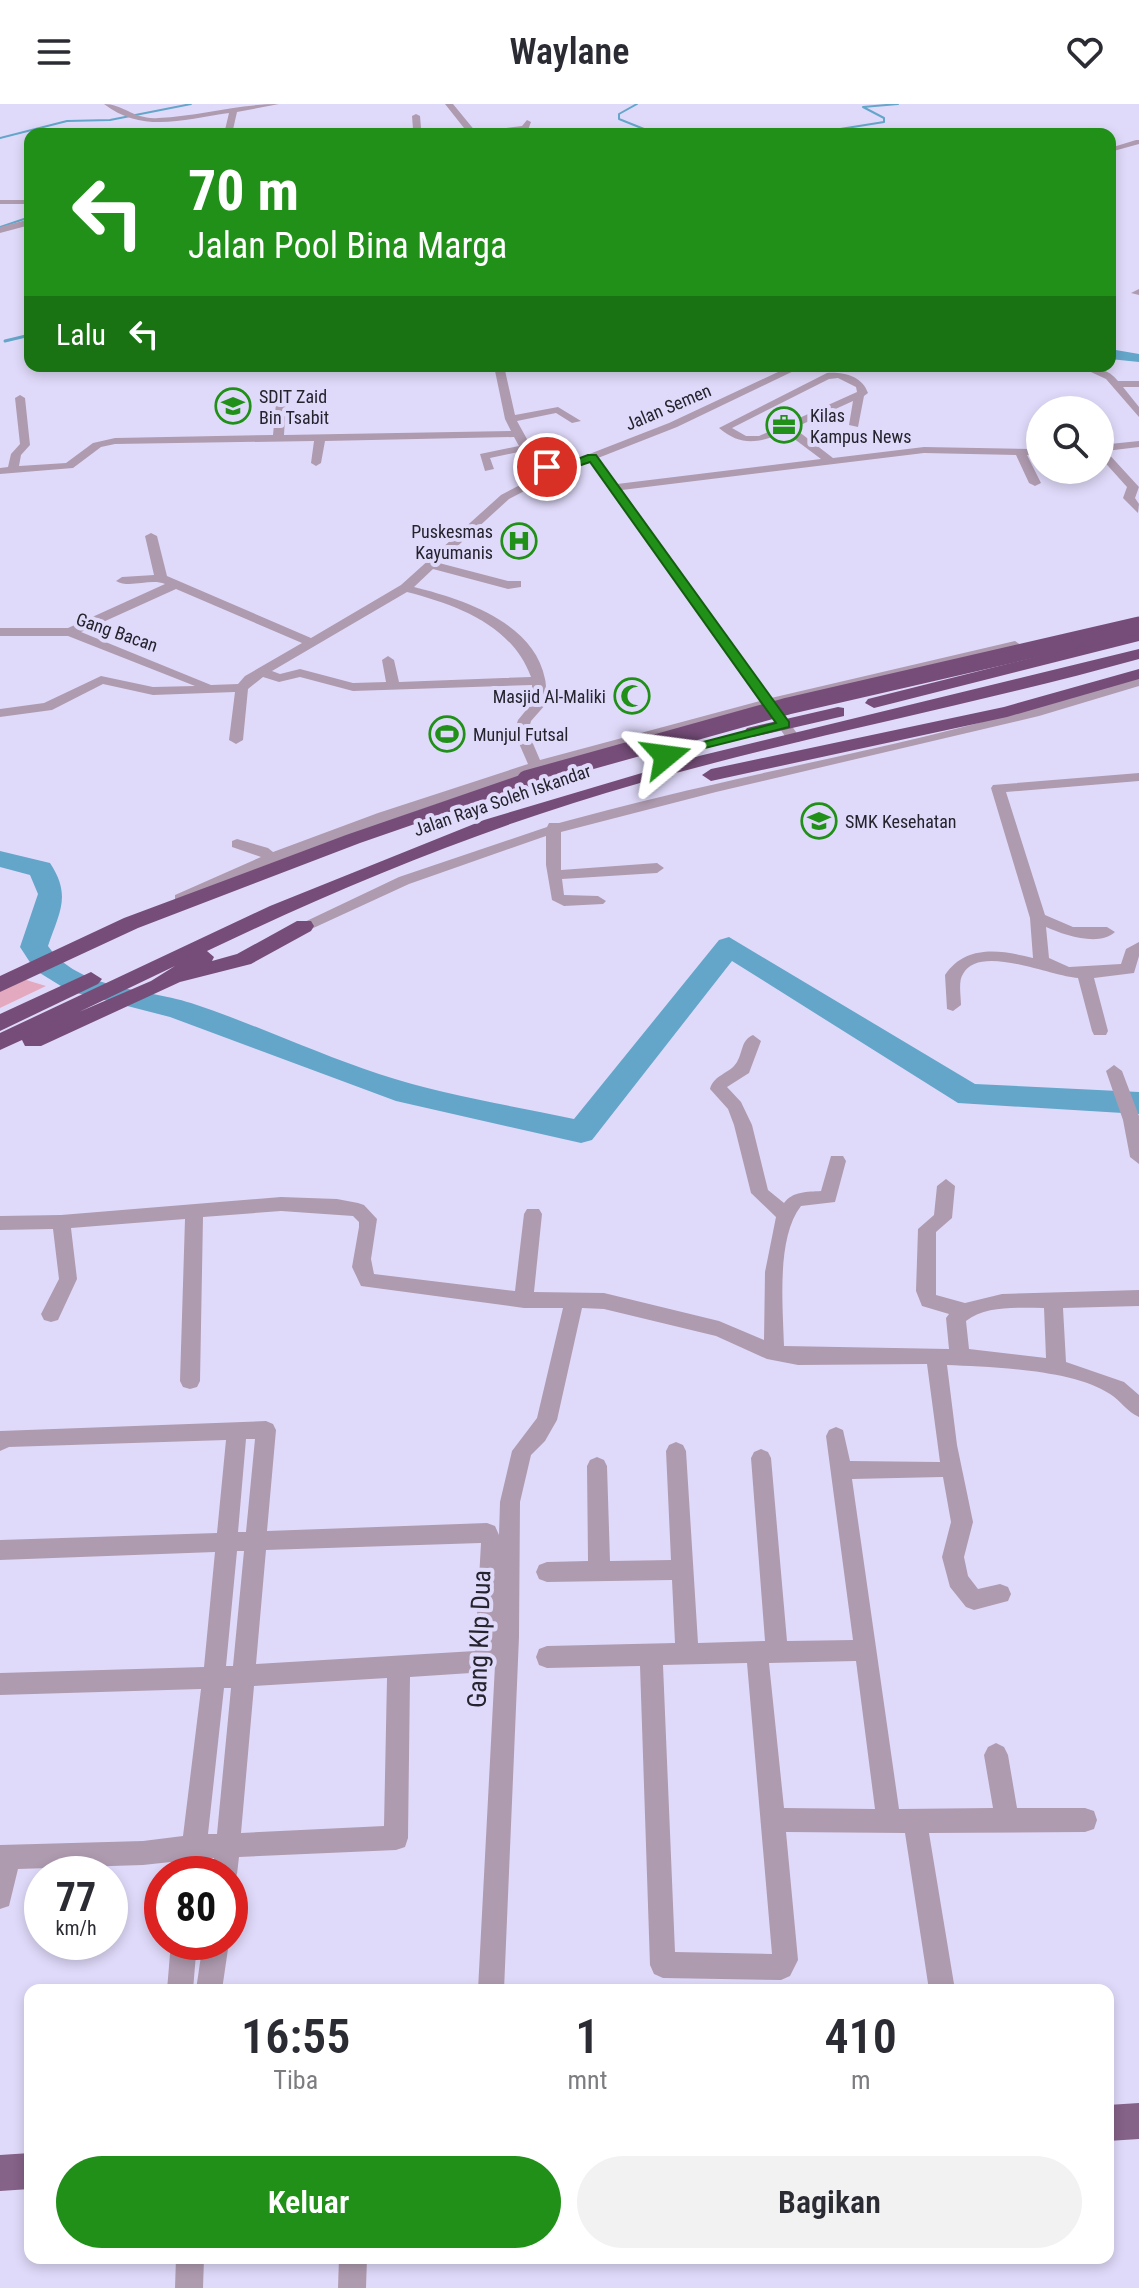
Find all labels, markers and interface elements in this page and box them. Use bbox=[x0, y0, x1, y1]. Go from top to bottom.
icon: menu bbox=[32, 30, 76, 74]
icon: heart bbox=[1063, 30, 1107, 74]
text: Waylane bbox=[510, 31, 629, 73]
text: 70 m bbox=[188, 158, 299, 224]
icon: left bbox=[56, 160, 160, 264]
text: Jalan Pool Bina Marga bbox=[188, 225, 507, 267]
icon: left bbox=[122, 312, 166, 356]
text: Lalu bbox=[56, 317, 106, 352]
street label: Jalan Semen bbox=[622, 379, 714, 435]
place label: SDIT Zaid Bin Tsabit bbox=[259, 386, 329, 428]
school or university icon: SDIT Zaid Bin Tsabit bbox=[214, 387, 252, 425]
map controls bbox=[1026, 396, 1114, 484]
button: search bbox=[1026, 396, 1114, 484]
place label: Kilas Kampus News bbox=[810, 405, 911, 447]
office icon: Kilas Kampus News bbox=[765, 406, 803, 444]
pin bbox=[513, 433, 581, 501]
icon: arrive bbox=[525, 445, 569, 489]
place label: Puskesmas Kayumanis bbox=[411, 521, 493, 563]
hospital icon: Puskesmas Kayumanis bbox=[500, 522, 538, 560]
street label: Gang Bacan bbox=[73, 608, 161, 656]
mosque icon: Masjid Al-Maliki bbox=[613, 677, 651, 715]
place label: Masjid Al-Maliki bbox=[493, 686, 606, 707]
position arrow bbox=[624, 714, 708, 798]
sports icon: Munjul Futsal bbox=[428, 715, 466, 753]
place label: Munjul Futsal bbox=[473, 724, 568, 745]
street label: Jalan Raya Soleh Iskandar bbox=[411, 760, 594, 840]
school or university icon: SMK Kesehatan bbox=[800, 802, 838, 840]
place label: SMK Kesehatan bbox=[845, 811, 957, 832]
street label: Gang Klp Dua bbox=[462, 1570, 496, 1708]
speed limit sign: 80 bbox=[144, 1856, 248, 1960]
text: 77 bbox=[56, 1874, 96, 1921]
text: km/h bbox=[55, 1916, 97, 1940]
text: 16:55 bbox=[241, 2008, 350, 2065]
text: 1 bbox=[575, 2008, 599, 2065]
text: 410 bbox=[824, 2008, 897, 2065]
text: Tiba bbox=[273, 2065, 318, 2095]
text: mnt bbox=[567, 2065, 607, 2095]
text: m bbox=[851, 2065, 870, 2095]
button: Keluar bbox=[56, 2156, 561, 2248]
button: Bagikan bbox=[577, 2156, 1082, 2248]

